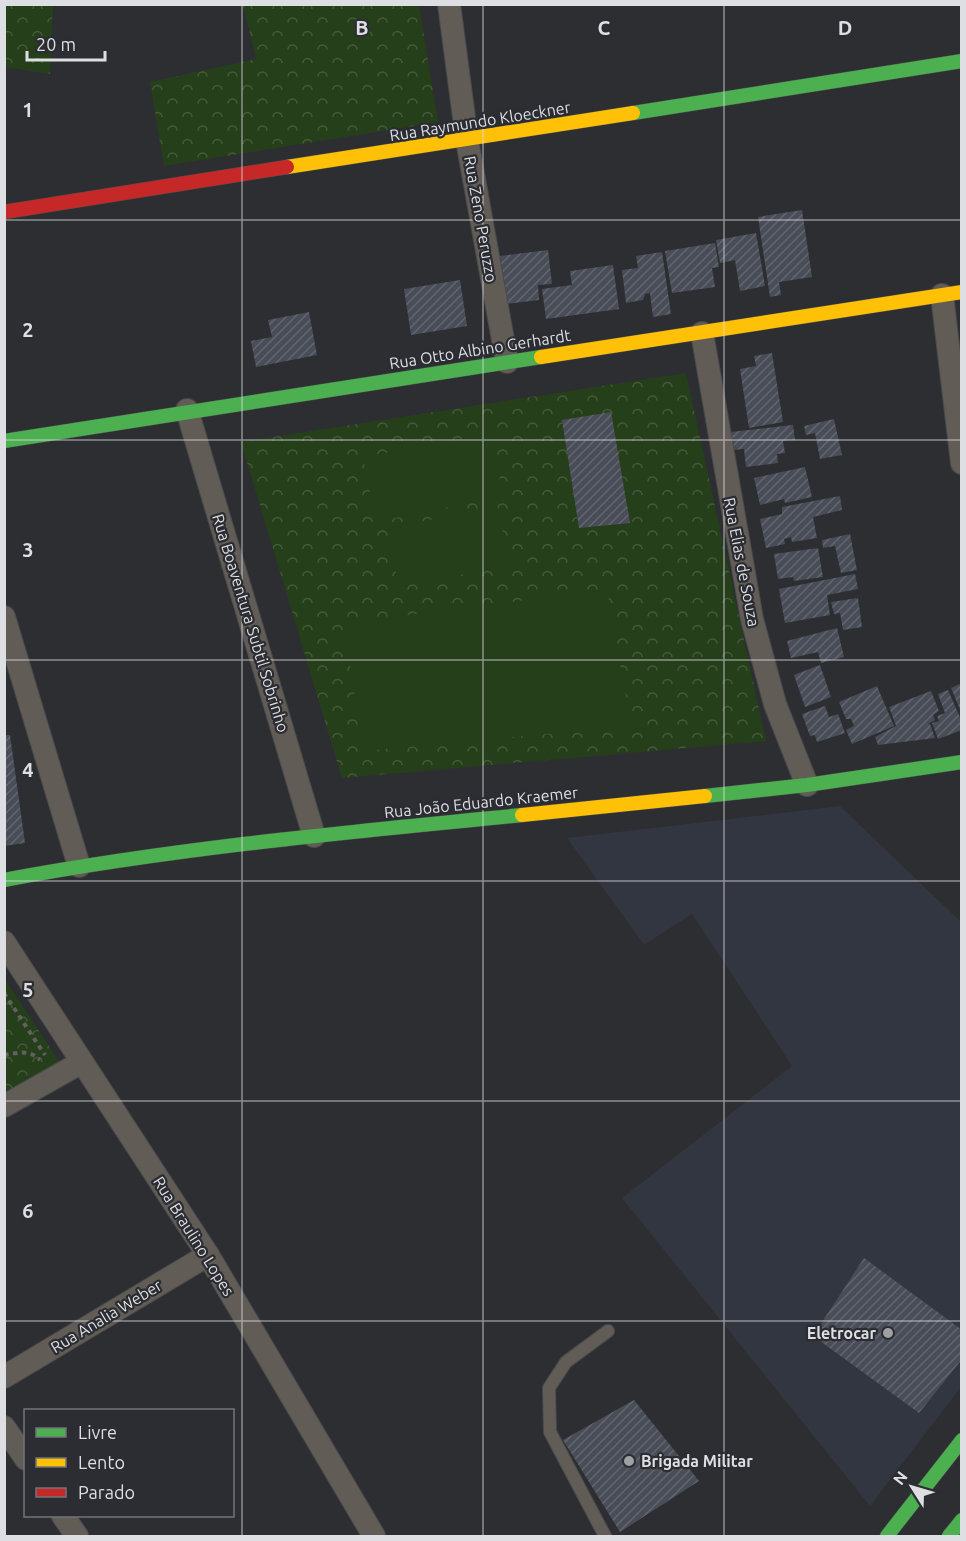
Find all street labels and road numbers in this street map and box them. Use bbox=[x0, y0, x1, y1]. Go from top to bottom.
street label: Rua Raymundo Kloeckner bbox=[388, 98, 572, 144]
street label: Rua Zeno Peruzzo bbox=[461, 154, 501, 284]
street label: Rua Otto Albino Gerhardt bbox=[388, 326, 573, 372]
street label: Rua Elias de Souza bbox=[721, 496, 763, 628]
street label: Rua Boaventura Subtil Sobrinho bbox=[209, 512, 293, 734]
street label: Rua João Eduardo Kraemer bbox=[383, 783, 579, 821]
street label: Rua Braulino Lopes bbox=[150, 1173, 238, 1299]
street label: Rua Analia Weber bbox=[47, 1276, 165, 1356]

